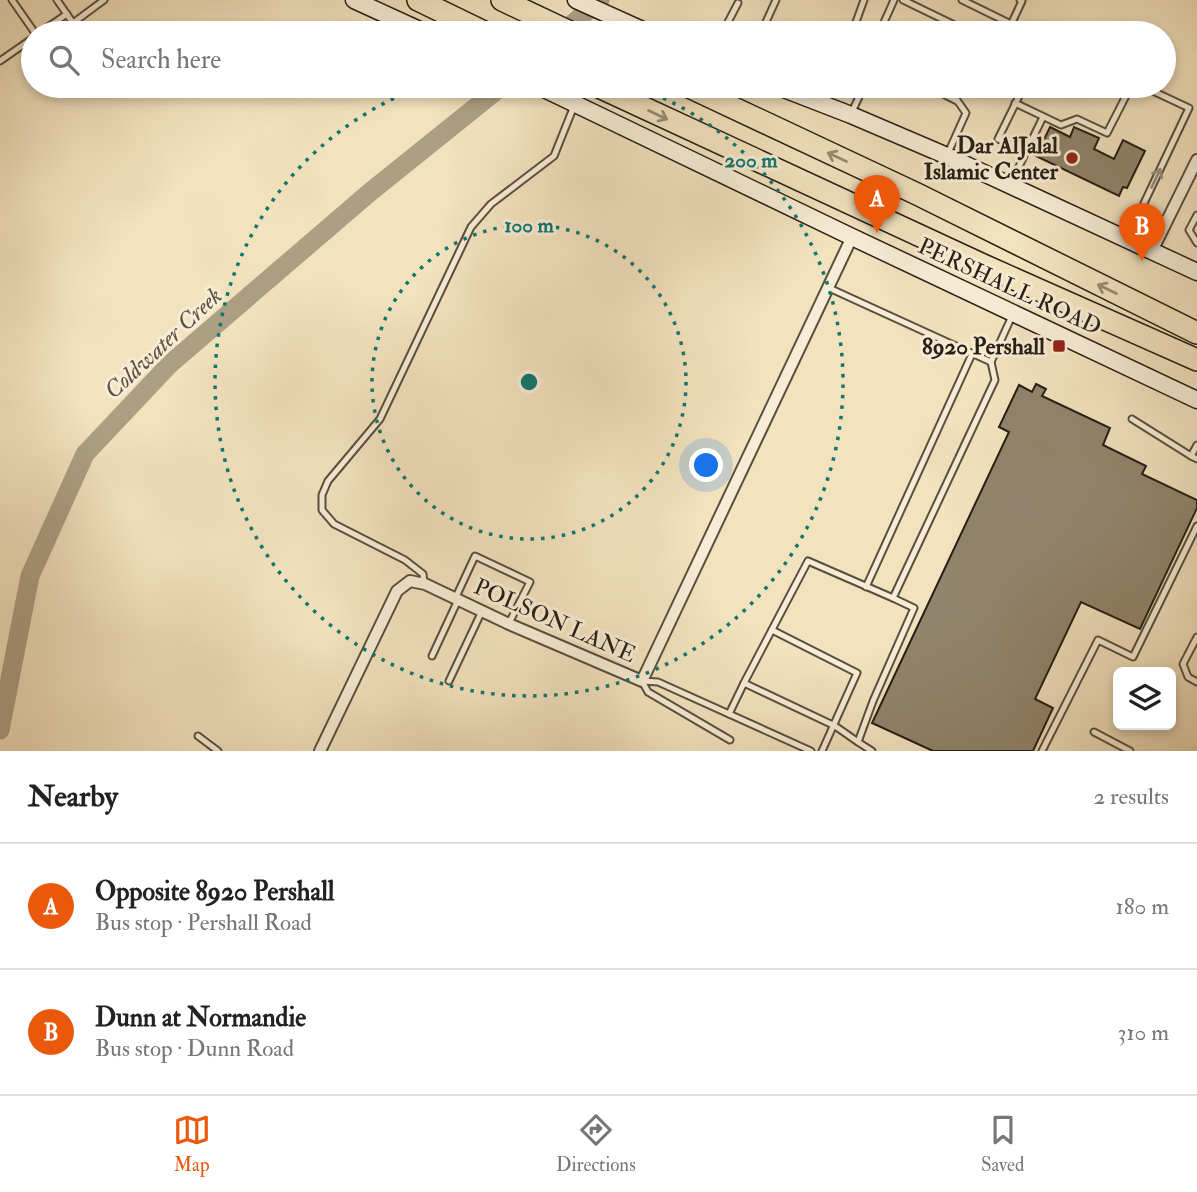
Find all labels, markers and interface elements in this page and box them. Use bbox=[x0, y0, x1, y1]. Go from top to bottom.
search box bbox=[21, 21, 1176, 98]
icon: search bbox=[45, 41, 83, 79]
text: Search here bbox=[101, 44, 221, 76]
one-way arrow bbox=[647, 109, 668, 122]
place label: Dar AlJalal Islamic Center bbox=[924, 131, 1059, 186]
text: 200 m bbox=[725, 147, 778, 174]
one-way arrow bbox=[827, 150, 848, 163]
marker: Dar AlJalal Islamic Center bbox=[1064, 150, 1080, 166]
one-way arrow bbox=[1150, 168, 1163, 189]
pin: A bbox=[854, 175, 900, 233]
pin: B bbox=[1119, 203, 1165, 261]
text: 100 m bbox=[504, 212, 555, 239]
street label: PERSHALL ROAD bbox=[914, 231, 1106, 342]
water label: Coldwater Creek bbox=[98, 281, 229, 406]
one-way arrow bbox=[1097, 281, 1118, 295]
place label: 8920 Pershall bbox=[922, 332, 1046, 361]
marker: 8920 Pershall bbox=[1051, 338, 1067, 354]
centre of rings bbox=[517, 370, 541, 394]
your location bbox=[689, 448, 723, 482]
street label: POLSON LANE bbox=[469, 572, 640, 669]
map controls bbox=[1113, 667, 1176, 730]
button: layers bbox=[1113, 667, 1176, 730]
text: Nearby bbox=[28, 778, 118, 815]
text: 2 results bbox=[1094, 782, 1169, 811]
text: Opposite 8920 Pershall bbox=[95, 876, 334, 908]
text: A bbox=[44, 892, 58, 921]
text: 180 m bbox=[1116, 892, 1169, 921]
text: Bus stop · Pershall Road bbox=[95, 908, 312, 937]
text: Dunn at Normandie bbox=[95, 1002, 306, 1034]
text: B bbox=[43, 1018, 59, 1047]
text: 310 m bbox=[1118, 1018, 1169, 1047]
text: Bus stop · Dunn Road bbox=[95, 1034, 294, 1063]
tab: Map bbox=[173, 1111, 211, 1177]
tab: Directions bbox=[556, 1111, 636, 1177]
tab: Saved bbox=[981, 1111, 1024, 1177]

